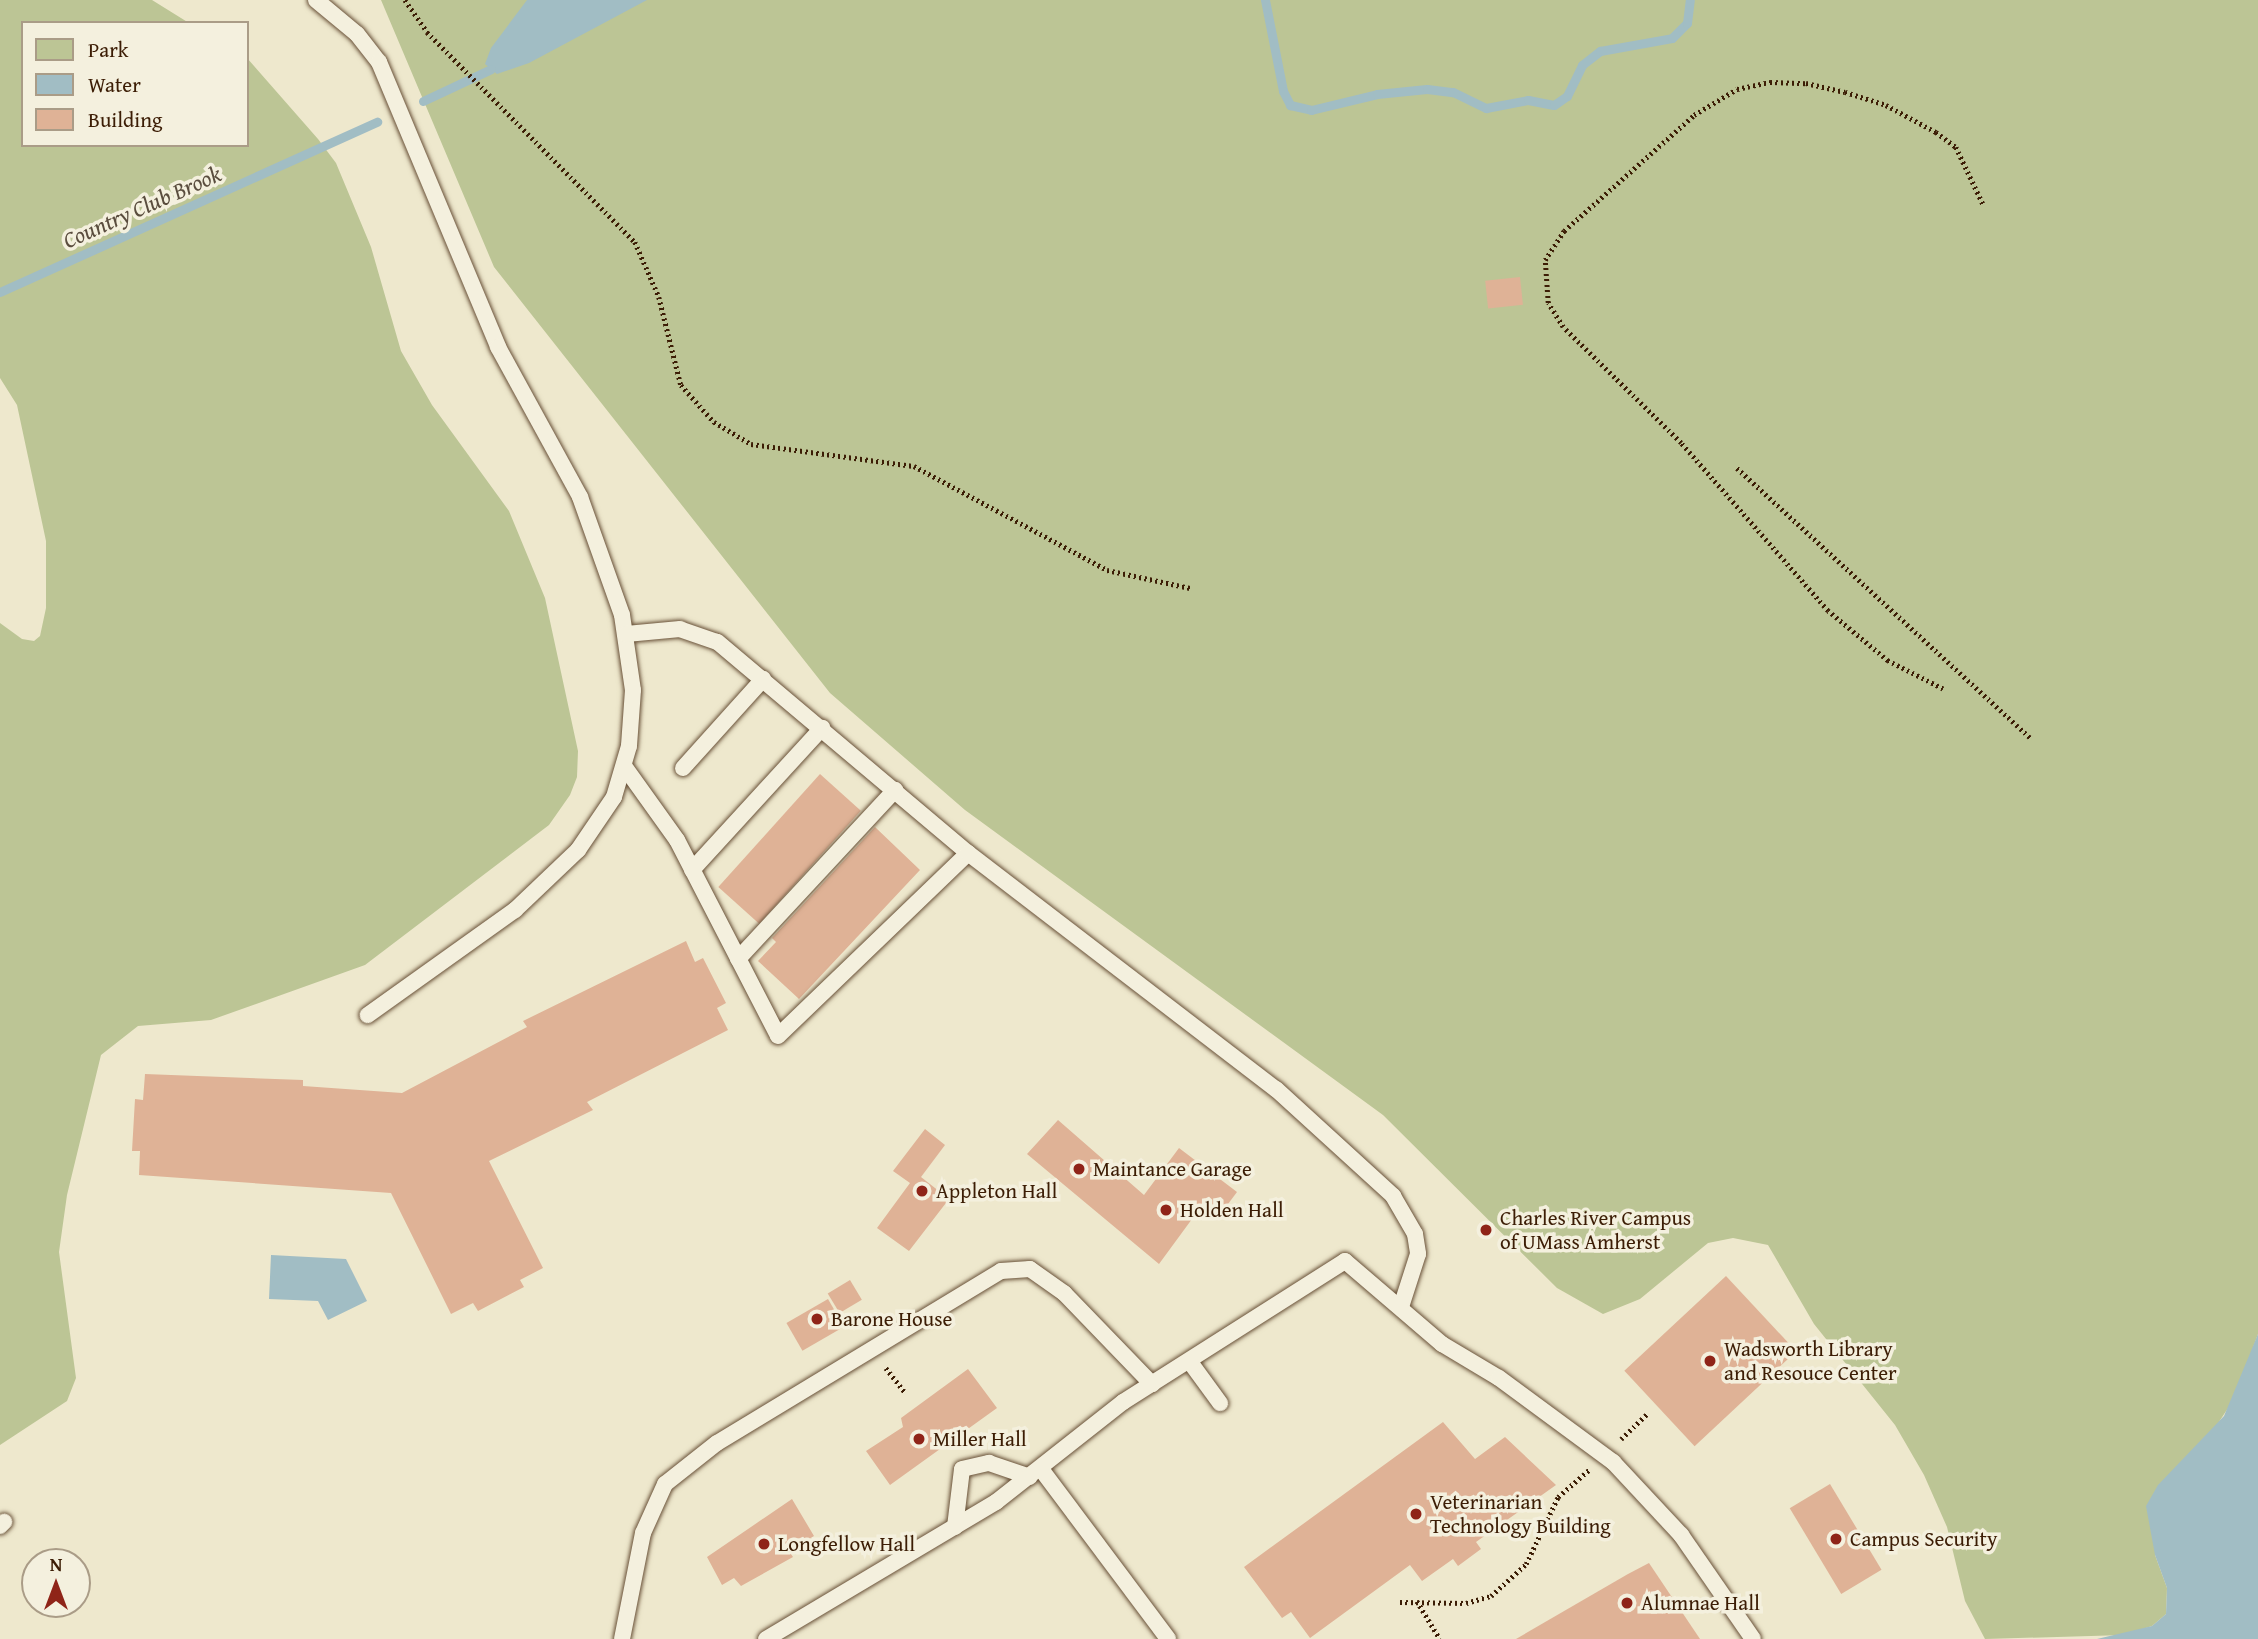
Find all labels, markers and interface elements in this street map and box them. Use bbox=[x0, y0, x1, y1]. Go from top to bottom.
legend bbox=[21, 21, 248, 147]
text: Park bbox=[88, 34, 129, 65]
text: Water bbox=[88, 69, 141, 100]
text: Building bbox=[88, 104, 162, 135]
water label: Country Club Brook bbox=[59, 160, 225, 254]
place label: Maintance Garage bbox=[1093, 1156, 1252, 1182]
marker: Maintance Garage bbox=[1071, 1161, 1087, 1177]
place label: Appleton Hall bbox=[936, 1178, 1057, 1204]
marker: Appleton Hall bbox=[914, 1183, 930, 1199]
place label: Holden Hall bbox=[1180, 1197, 1284, 1223]
marker: Holden Hall bbox=[1158, 1202, 1174, 1218]
place label: Charles River Campus of UMass Amherst bbox=[1500, 1205, 1691, 1255]
marker: Charles River Campus of UMass Amherst bbox=[1478, 1222, 1494, 1238]
place label: Barone House bbox=[831, 1306, 952, 1332]
marker: Barone House bbox=[809, 1311, 825, 1327]
place label: Wadsworth Library and Resouce Center bbox=[1724, 1336, 1897, 1386]
marker: Wadsworth Library and Resouce Center bbox=[1702, 1353, 1718, 1369]
place label: Miller Hall bbox=[933, 1426, 1027, 1452]
marker: Miller Hall bbox=[911, 1431, 927, 1447]
place label: Veterinarian Technology Building bbox=[1430, 1489, 1611, 1539]
marker: Veterinarian Technology Building bbox=[1408, 1506, 1424, 1522]
place label: Campus Security bbox=[1850, 1526, 1997, 1552]
place label: Longfellow Hall bbox=[778, 1531, 915, 1557]
marker: Campus Security bbox=[1828, 1531, 1844, 1547]
marker: Longfellow Hall bbox=[756, 1536, 772, 1552]
north arrow bbox=[21, 1548, 91, 1618]
text: N bbox=[50, 1550, 62, 1578]
place label: Alumnae Hall bbox=[1641, 1590, 1760, 1616]
marker: Alumnae Hall bbox=[1619, 1595, 1635, 1611]

